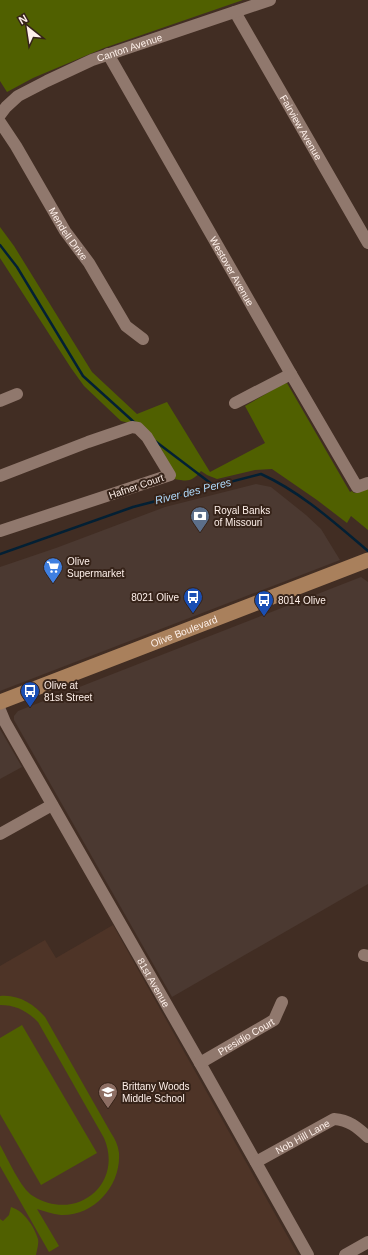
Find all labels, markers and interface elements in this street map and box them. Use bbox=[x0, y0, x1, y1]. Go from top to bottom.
north arrow bbox=[8, 8, 48, 48]
text: N bbox=[17, 12, 29, 27]
street label: Canton Avenue bbox=[95, 32, 164, 64]
street label: Fairview Avenue bbox=[278, 93, 324, 162]
street label: Mendell Drive bbox=[47, 205, 90, 263]
street label: Westover Avenue bbox=[208, 235, 256, 308]
street label: Hafner Court bbox=[107, 472, 165, 501]
water label: River des Peres bbox=[154, 476, 233, 506]
bank icon: Royal Banks of Missouri bbox=[189, 505, 211, 533]
place label: Royal Banks of Missouri bbox=[214, 505, 270, 528]
supermarket icon: Olive Supermarket bbox=[42, 556, 64, 584]
place label: Olive Supermarket bbox=[67, 556, 124, 579]
bus stop icon: 8021 Olive bbox=[182, 586, 204, 614]
bus stop icon: 8014 Olive bbox=[253, 589, 275, 617]
place label: 8021 Olive bbox=[131, 592, 179, 603]
place label: 8014 Olive bbox=[278, 595, 326, 606]
street label: Olive Boulevard bbox=[149, 614, 219, 649]
bus stop icon: Olive at 81st Street bbox=[19, 680, 41, 708]
place label: Olive at 81st Street bbox=[44, 680, 93, 703]
street label: 81st Avenue bbox=[135, 956, 172, 1010]
street label: Presidio Court bbox=[216, 1016, 276, 1057]
school or university icon: Brittany Woods Middle School bbox=[97, 1081, 119, 1109]
place label: Brittany Woods Middle School bbox=[122, 1081, 190, 1104]
street label: Nob Hill Lane bbox=[274, 1117, 332, 1156]

